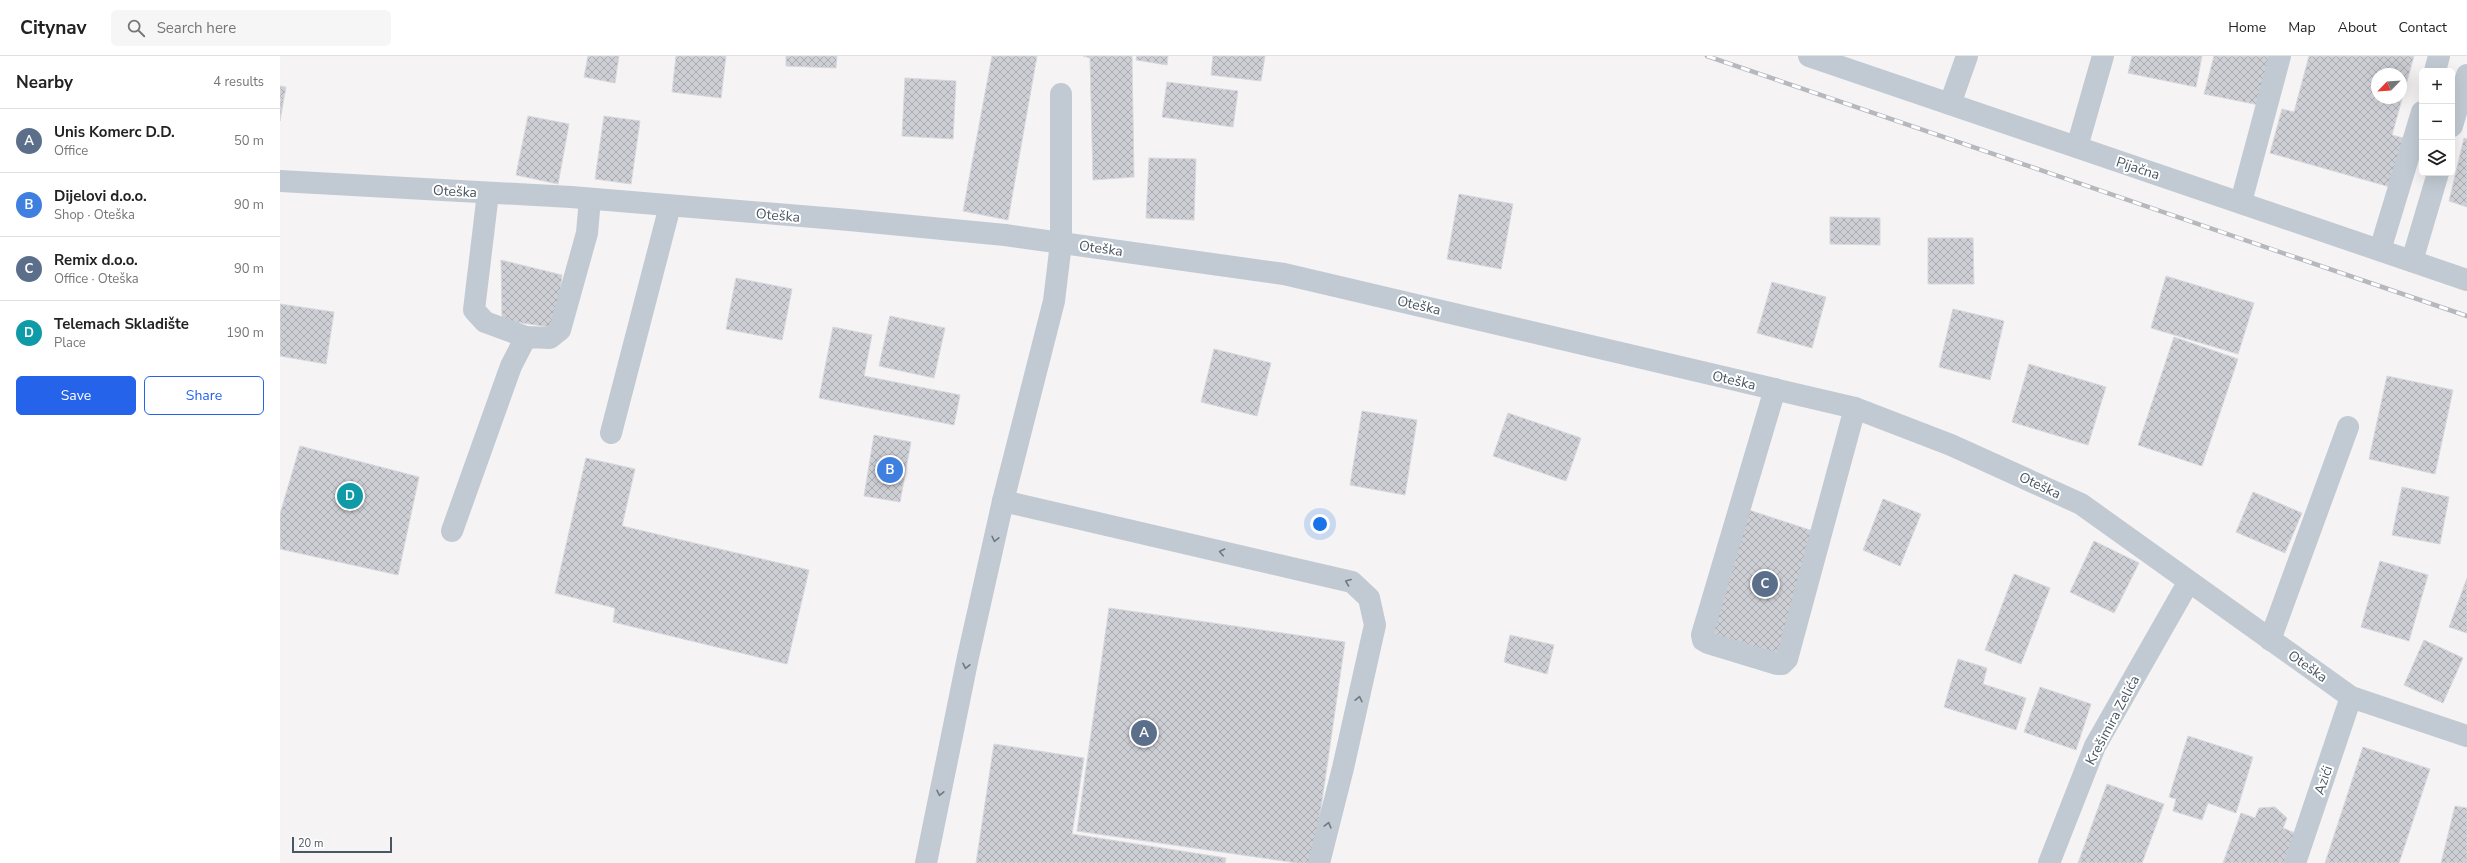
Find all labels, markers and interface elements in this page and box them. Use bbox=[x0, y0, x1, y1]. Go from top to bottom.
search box bbox=[111, 10, 391, 46]
text: Citynav bbox=[20, 15, 87, 41]
icon: search bbox=[125, 17, 147, 39]
text: Search here bbox=[157, 18, 236, 38]
text: Home bbox=[2228, 18, 2266, 37]
text: Map bbox=[2288, 18, 2316, 37]
text: About bbox=[2338, 18, 2377, 37]
text: Contact bbox=[2399, 18, 2447, 37]
north arrow bbox=[2371, 68, 2407, 104]
map controls bbox=[2419, 68, 2455, 176]
button: + bbox=[2419, 68, 2455, 104]
text: Nearby bbox=[16, 71, 73, 94]
text: 4 results bbox=[213, 73, 264, 91]
button: − bbox=[2419, 104, 2455, 140]
text: Unis Komerc D.D. bbox=[54, 122, 175, 142]
text: A bbox=[24, 132, 34, 150]
text: 50 m bbox=[234, 132, 264, 150]
button: layers bbox=[2419, 140, 2455, 176]
text: Office bbox=[54, 142, 88, 160]
street label: Pijačna bbox=[2114, 153, 2162, 184]
street label: Oteška bbox=[432, 181, 477, 202]
text: Dijelovi d.o.o. bbox=[54, 186, 147, 206]
text: B bbox=[25, 196, 33, 214]
text: 90 m bbox=[234, 196, 264, 214]
street label: Oteška bbox=[755, 204, 801, 227]
text: Shop · Oteška bbox=[54, 206, 135, 224]
street label: Oteška bbox=[1078, 236, 1124, 261]
text: Remix d.o.o. bbox=[54, 250, 138, 270]
text: C bbox=[25, 260, 33, 278]
text: 90 m bbox=[234, 260, 264, 278]
text: Office · Oteška bbox=[54, 270, 139, 288]
street label: Oteška bbox=[1395, 291, 1443, 320]
text: Telemach Skladište bbox=[54, 314, 189, 334]
text: D bbox=[24, 324, 34, 342]
text: 190 m bbox=[226, 324, 264, 342]
text: Place bbox=[54, 334, 86, 352]
street label: Oteška bbox=[1710, 366, 1758, 395]
button: Save bbox=[16, 376, 136, 415]
button: Share bbox=[144, 376, 264, 415]
pin: B bbox=[877, 455, 903, 485]
street label: Oteška bbox=[2016, 468, 2064, 503]
pin: D bbox=[337, 481, 363, 511]
your location bbox=[1310, 514, 1330, 534]
one-way arrow bbox=[991, 536, 999, 542]
one-way arrow bbox=[1219, 548, 1225, 556]
pin: C bbox=[1752, 569, 1778, 599]
one-way arrow bbox=[1345, 579, 1352, 587]
street label: Oteška bbox=[2284, 646, 2331, 687]
one-way arrow bbox=[962, 662, 970, 669]
street label: Krešimira Zelića bbox=[2081, 672, 2144, 768]
one-way arrow bbox=[1354, 696, 1362, 702]
pin: A bbox=[1131, 718, 1157, 748]
street label: Azići bbox=[2310, 763, 2337, 797]
one-way arrow bbox=[936, 790, 944, 796]
one-way arrow bbox=[1324, 822, 1332, 828]
scale bar bbox=[292, 835, 392, 854]
text: 20 m bbox=[298, 836, 323, 851]

